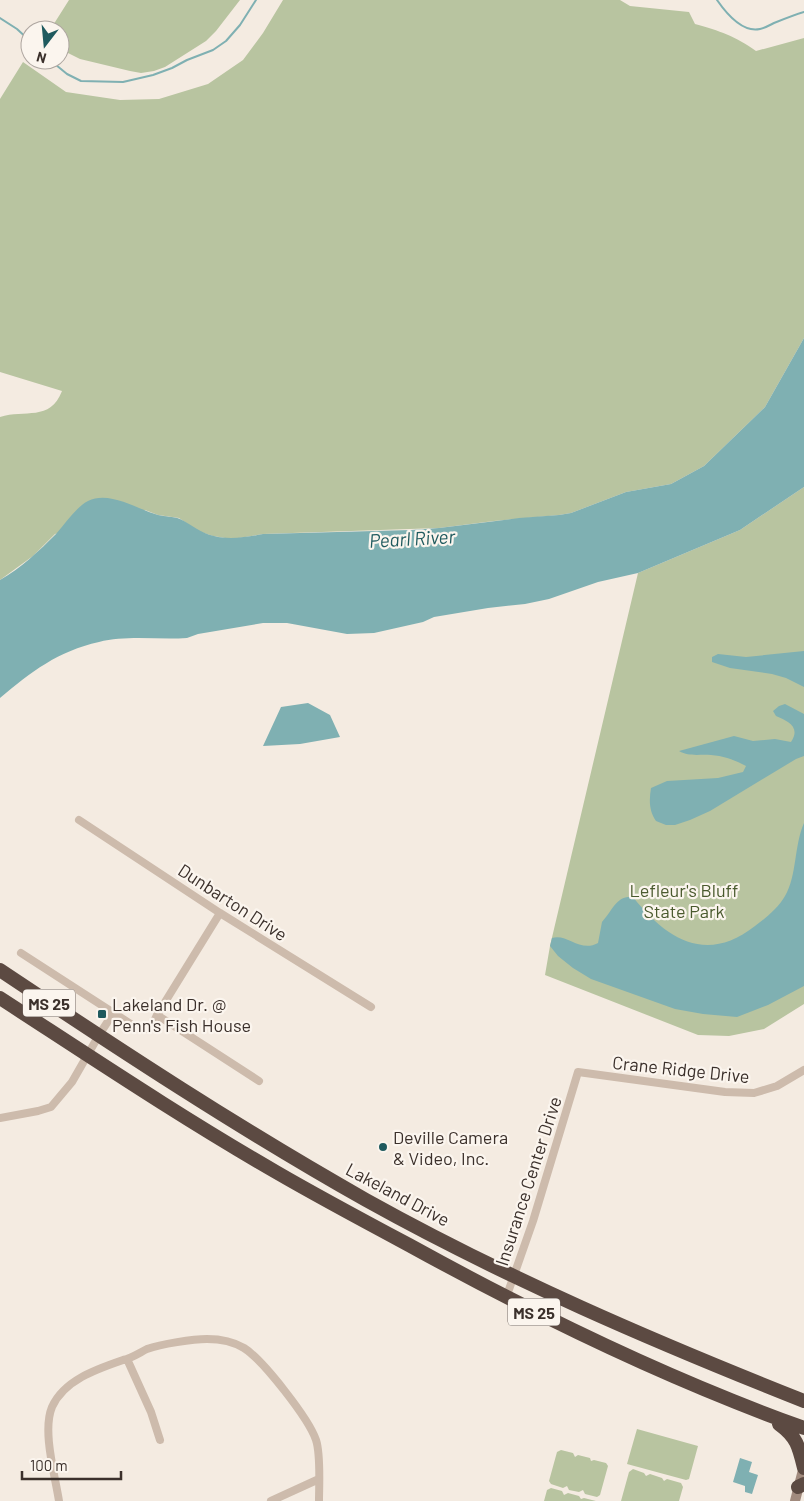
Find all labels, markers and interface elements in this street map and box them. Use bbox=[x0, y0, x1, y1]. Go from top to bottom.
north arrow bbox=[20, 20, 70, 70]
text: N bbox=[34, 49, 48, 67]
water label: Pearl River bbox=[368, 524, 457, 552]
street label: Dunbarton Drive bbox=[174, 859, 292, 945]
park label: Lefleur's Bluff State Park bbox=[630, 879, 738, 922]
road number: MS 25 bbox=[23, 990, 75, 1016]
place label: Lakeland Dr. @ Penn's Fish House bbox=[112, 993, 251, 1036]
marker: Lakeland Dr. @ Penn's Fish House bbox=[96, 1008, 108, 1020]
street label: Crane Ridge Drive bbox=[611, 1051, 751, 1087]
street label: Insurance Center Drive bbox=[490, 1094, 566, 1268]
place label: Deville Camera & Video, Inc. bbox=[393, 1126, 508, 1169]
marker: Deville Camera & Video, Inc. bbox=[377, 1141, 389, 1153]
street label: Lakeland Drive bbox=[342, 1157, 454, 1231]
road number: MS 25 bbox=[508, 1298, 560, 1325]
scale bar bbox=[22, 1448, 121, 1480]
text: 100 m bbox=[30, 1456, 68, 1474]

